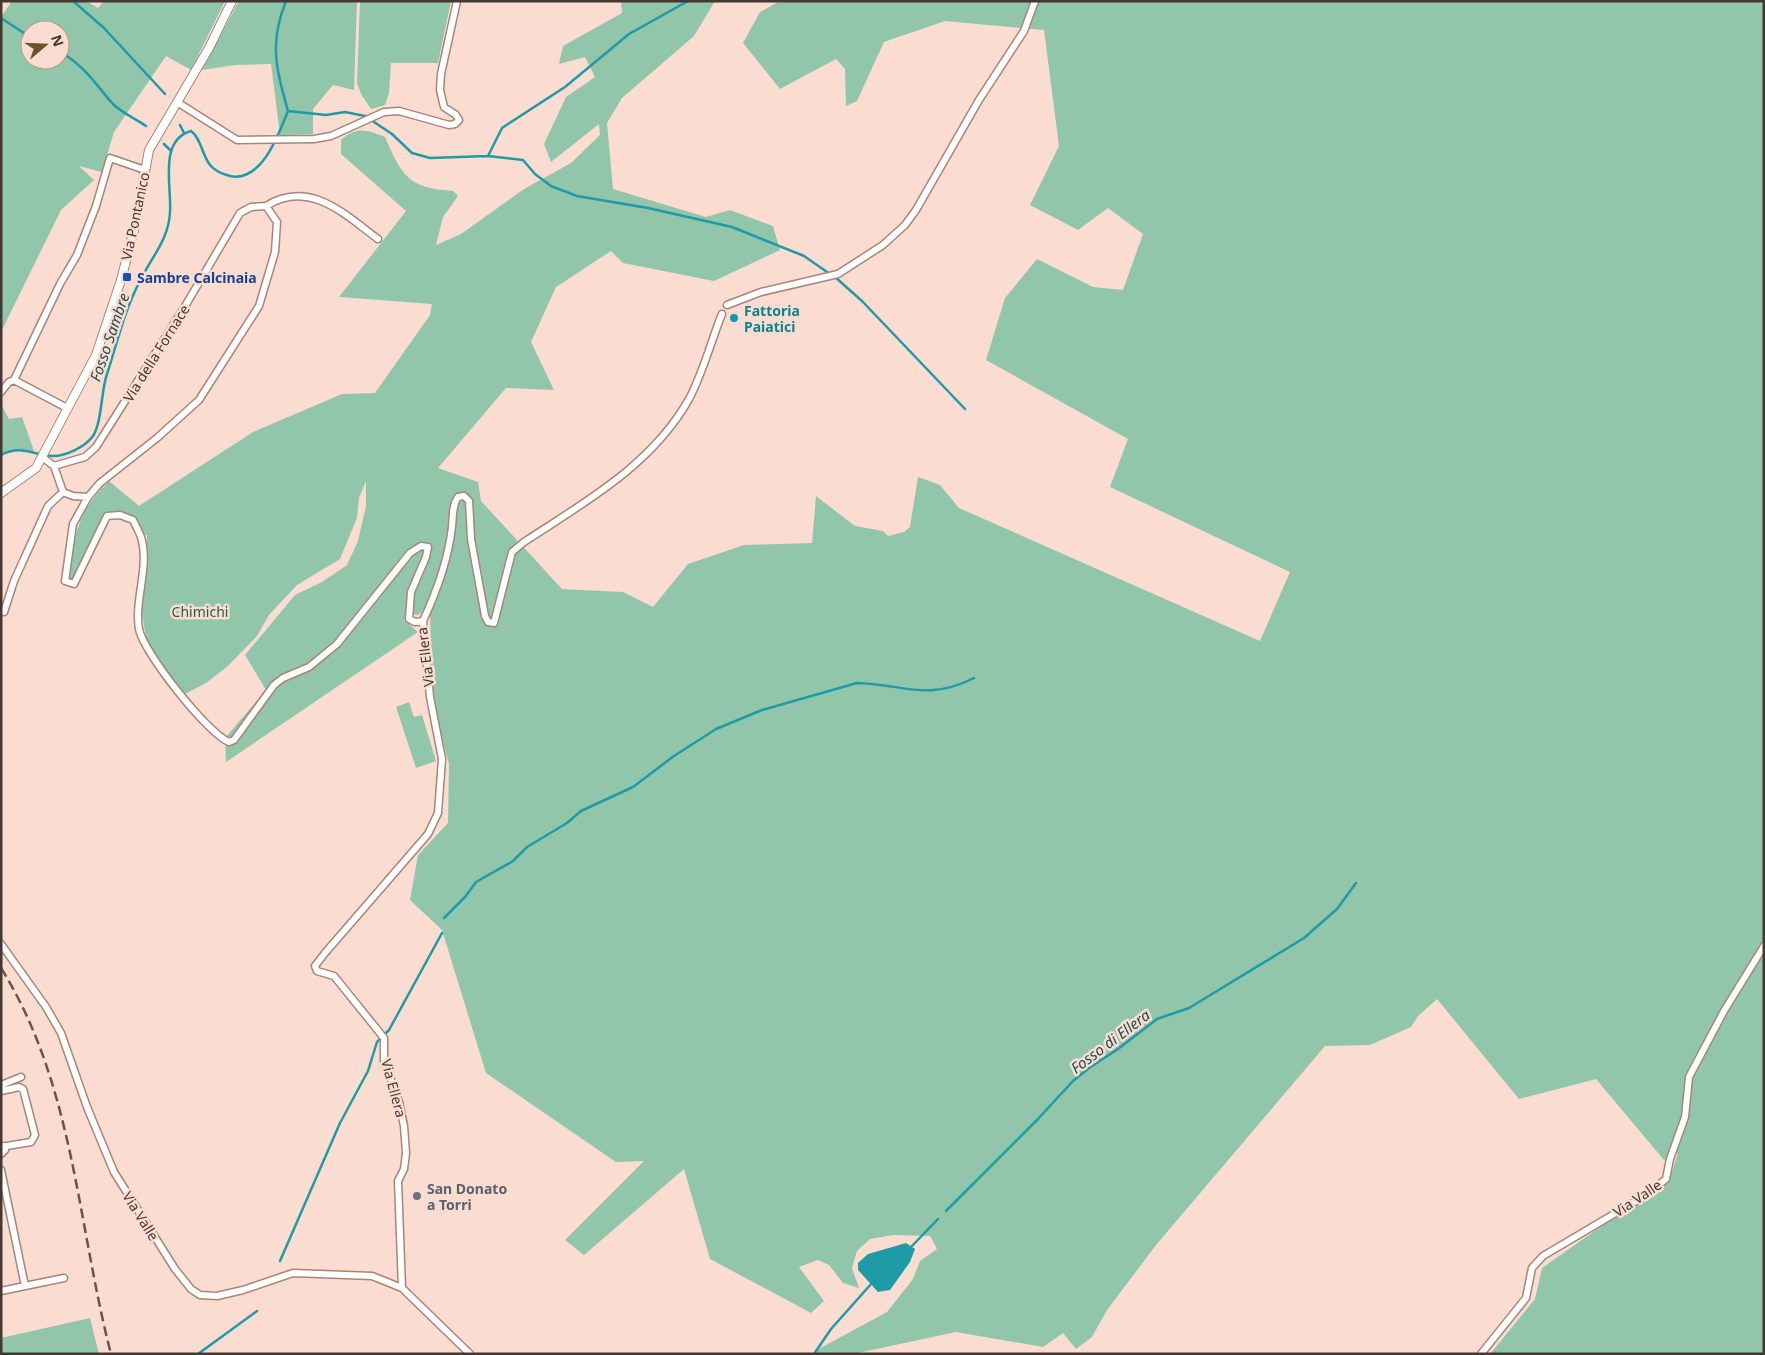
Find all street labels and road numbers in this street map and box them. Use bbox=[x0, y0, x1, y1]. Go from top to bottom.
street label: Via Pontanico bbox=[116, 170, 154, 262]
street label: Via della Fornace bbox=[118, 301, 194, 405]
street label: Via Ellera bbox=[412, 626, 438, 688]
street label: Via Ellera bbox=[377, 1057, 411, 1119]
street label: Via Valle bbox=[1609, 1175, 1665, 1221]
street label: Via Valle bbox=[118, 1188, 164, 1244]

